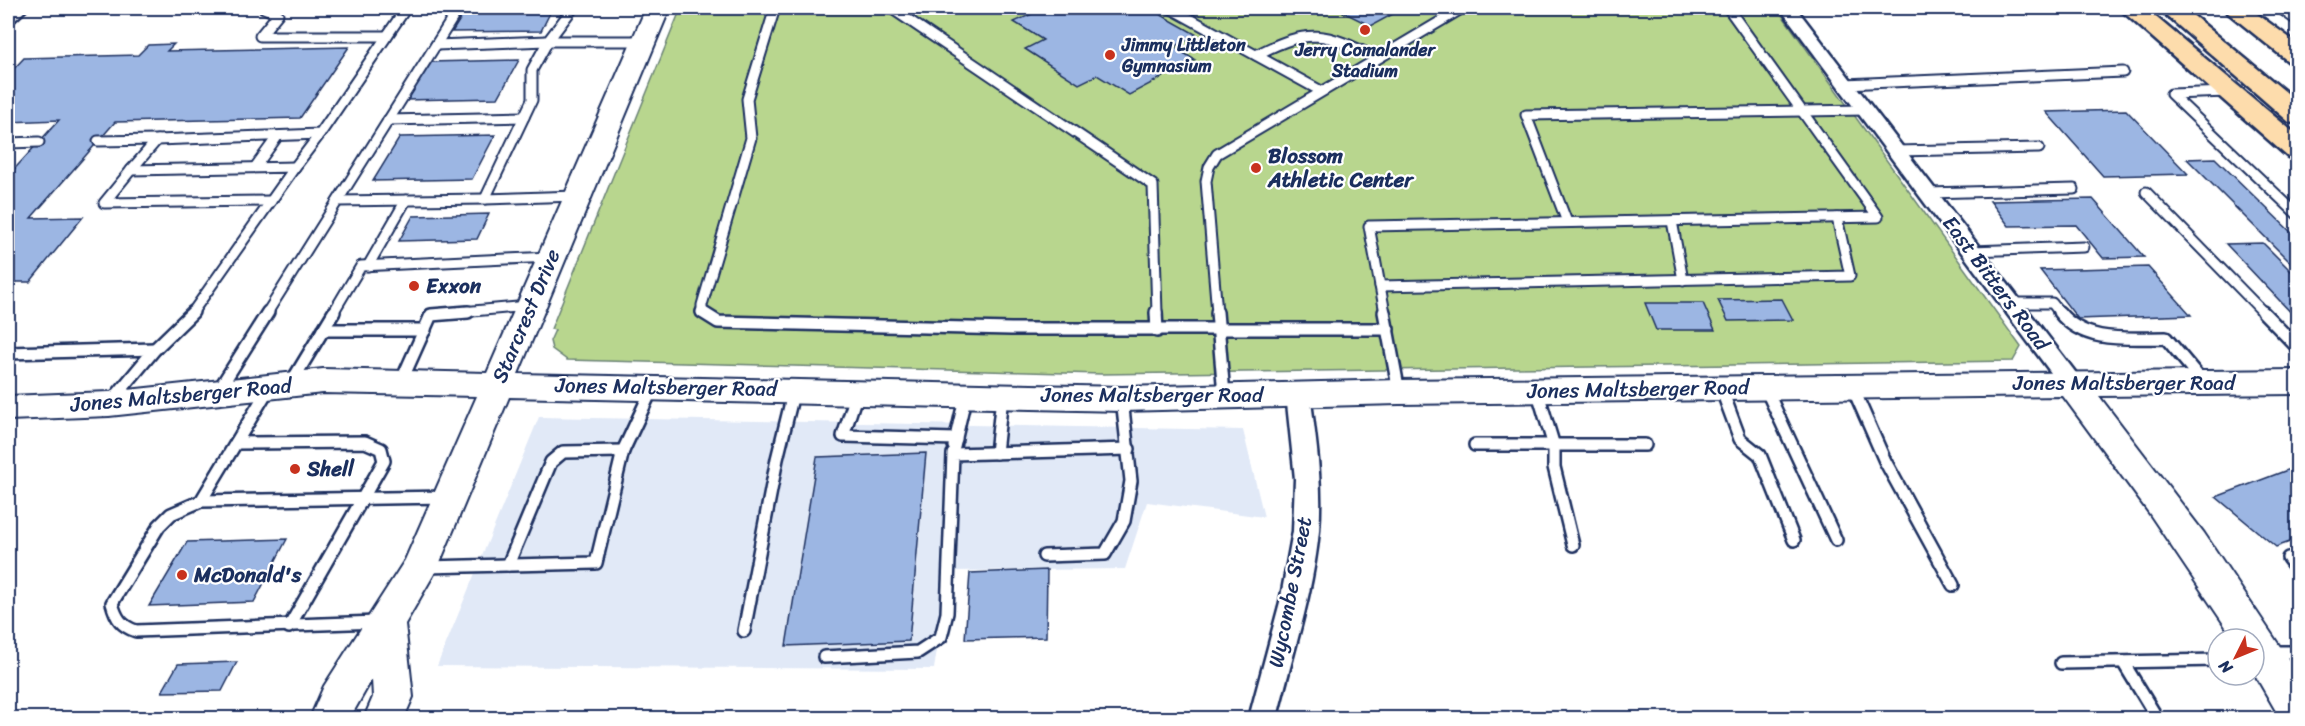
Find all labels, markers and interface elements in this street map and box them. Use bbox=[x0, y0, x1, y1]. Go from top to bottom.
marker: Jerry Comalander Stadium bbox=[1358, 23, 1372, 37]
place label: Jimmy Littleton Gymnasium bbox=[1121, 29, 1246, 82]
place label: Jerry Comalander Stadium bbox=[1294, 34, 1436, 87]
marker: Jimmy Littleton Gymnasium bbox=[1103, 48, 1117, 62]
place label: Blossom Athletic Center bbox=[1267, 137, 1415, 199]
marker: Blossom Athletic Center bbox=[1249, 161, 1263, 175]
street label: East Bitters Road bbox=[1932, 207, 2061, 361]
street label: Starcrest Drive bbox=[481, 243, 571, 389]
place label: Exxon bbox=[426, 267, 482, 305]
marker: Exxon bbox=[407, 279, 421, 293]
street label: Jones Maltsberger Road bbox=[2012, 364, 2237, 402]
street label: Jones Maltsberger Road bbox=[68, 366, 295, 424]
street label: Jones Maltsberger Road bbox=[554, 366, 779, 408]
street label: Jones Maltsberger Road bbox=[1526, 368, 1751, 410]
street label: Jones Maltsberger Road bbox=[1040, 376, 1265, 414]
place label: Shell bbox=[306, 450, 355, 488]
marker: Shell bbox=[288, 462, 302, 476]
street label: Wycombe Street bbox=[1257, 513, 1323, 671]
place label: McDonald's bbox=[193, 556, 302, 594]
marker: McDonald's bbox=[175, 568, 189, 582]
north arrow bbox=[2206, 627, 2266, 687]
text: N bbox=[2210, 652, 2240, 682]

